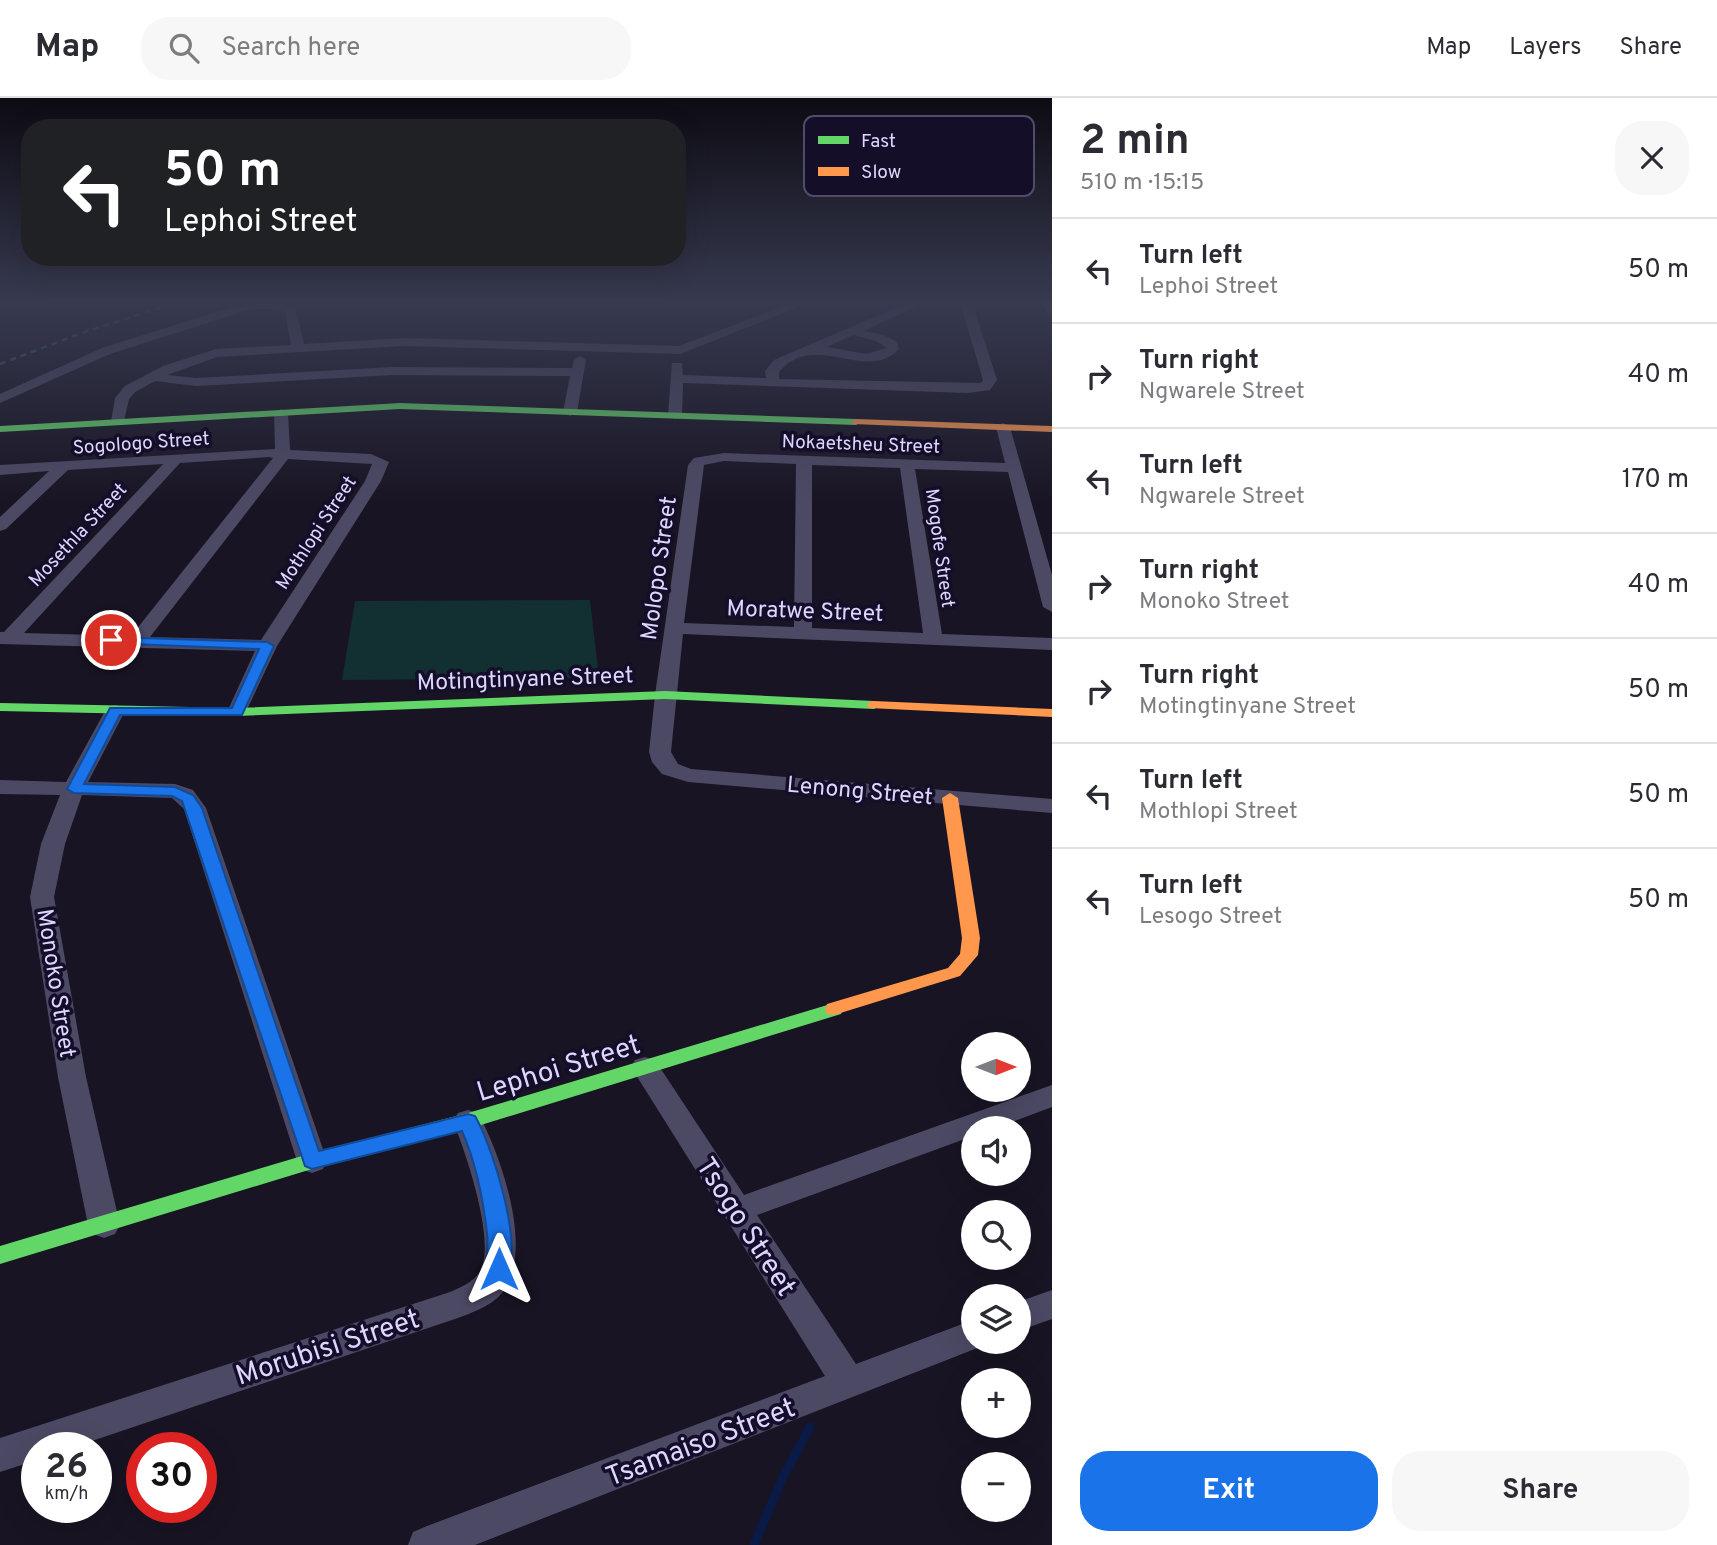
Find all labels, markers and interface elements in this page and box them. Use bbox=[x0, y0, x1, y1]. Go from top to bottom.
search box bbox=[141, 17, 631, 80]
text: Map bbox=[35, 27, 99, 69]
icon: search bbox=[165, 29, 203, 67]
text: Search here bbox=[221, 32, 360, 65]
text: Map bbox=[1426, 33, 1471, 63]
text: Layers bbox=[1509, 33, 1581, 63]
text: Share bbox=[1619, 33, 1682, 63]
legend bbox=[804, 116, 1034, 196]
text: 2 min bbox=[1080, 116, 1190, 169]
button: close bbox=[1615, 121, 1689, 195]
text: Fast bbox=[861, 130, 896, 154]
text: 50 m bbox=[164, 142, 281, 204]
icon: left bbox=[49, 147, 140, 238]
text: Slow bbox=[861, 161, 901, 185]
text: 510 m · 15:15 bbox=[1080, 169, 1204, 198]
text: Lephoi Street bbox=[164, 203, 358, 243]
text: Turn left bbox=[1139, 240, 1243, 273]
icon: left bbox=[1080, 252, 1118, 290]
text: 50 m bbox=[1628, 254, 1689, 287]
text: Lephoi Street bbox=[1139, 273, 1278, 302]
text: Turn right bbox=[1139, 345, 1259, 378]
icon: right bbox=[1080, 357, 1118, 395]
text: 40 m bbox=[1628, 359, 1689, 392]
text: Ngwarele Street bbox=[1139, 378, 1305, 407]
street label: Sogologo Street bbox=[72, 427, 210, 461]
street label: Nokaetsheu Street bbox=[781, 430, 941, 460]
text: Turn left bbox=[1139, 450, 1243, 483]
icon: left bbox=[1080, 462, 1118, 500]
text: 170 m bbox=[1622, 464, 1689, 497]
street label: Mothlopi Street bbox=[271, 472, 362, 595]
street label: Mosethla Street bbox=[24, 478, 133, 592]
text: Ngwarele Street bbox=[1139, 483, 1305, 512]
street label: Mogofe Street bbox=[919, 487, 959, 609]
street label: Molopo Street bbox=[636, 495, 685, 642]
text: Turn right bbox=[1139, 555, 1259, 588]
icon: right bbox=[1080, 567, 1118, 605]
text: 40 m bbox=[1628, 569, 1689, 602]
text: Monoko Street bbox=[1139, 588, 1289, 617]
street label: Moratwe Street bbox=[726, 595, 884, 630]
pin bbox=[81, 610, 141, 670]
icon: arrive bbox=[92, 621, 130, 659]
text: Turn right bbox=[1139, 660, 1259, 693]
street label: Motingtinyane Street bbox=[416, 662, 634, 699]
icon: right bbox=[1080, 672, 1118, 710]
text: 50 m bbox=[1628, 674, 1689, 707]
text: Motingtinyane Street bbox=[1139, 693, 1356, 722]
text: Turn left bbox=[1139, 765, 1243, 798]
street label: Lenong Street bbox=[786, 772, 934, 813]
icon: left bbox=[1080, 777, 1118, 815]
text: 50 m bbox=[1628, 779, 1689, 812]
text: Mothlopi Street bbox=[1139, 798, 1298, 827]
text: Turn left bbox=[1139, 870, 1243, 903]
icon: left bbox=[1080, 882, 1118, 920]
text: 50 m bbox=[1628, 884, 1689, 917]
text: Lesogo Street bbox=[1139, 903, 1282, 932]
street label: Monoko Street bbox=[28, 907, 81, 1060]
street label: Lephoi Street bbox=[473, 1028, 645, 1112]
north arrow bbox=[961, 1032, 1031, 1102]
map controls bbox=[961, 1032, 1031, 1522]
button: sound bbox=[961, 1116, 1031, 1186]
street label: Tsogo Street bbox=[686, 1151, 803, 1304]
button: search bbox=[961, 1200, 1031, 1270]
position arrow bbox=[462, 1232, 536, 1306]
button: layers bbox=[961, 1284, 1031, 1354]
street label: Morubisi Street bbox=[231, 1302, 424, 1396]
button: + bbox=[961, 1368, 1031, 1438]
street label: Tsamaiso Street bbox=[601, 1391, 801, 1496]
speed limit sign: 30 bbox=[126, 1432, 217, 1523]
text: 26 bbox=[45, 1446, 88, 1490]
button: Exit bbox=[1080, 1451, 1378, 1531]
button: Share bbox=[1392, 1451, 1689, 1531]
button: − bbox=[961, 1452, 1031, 1522]
text: km/h bbox=[45, 1483, 88, 1506]

